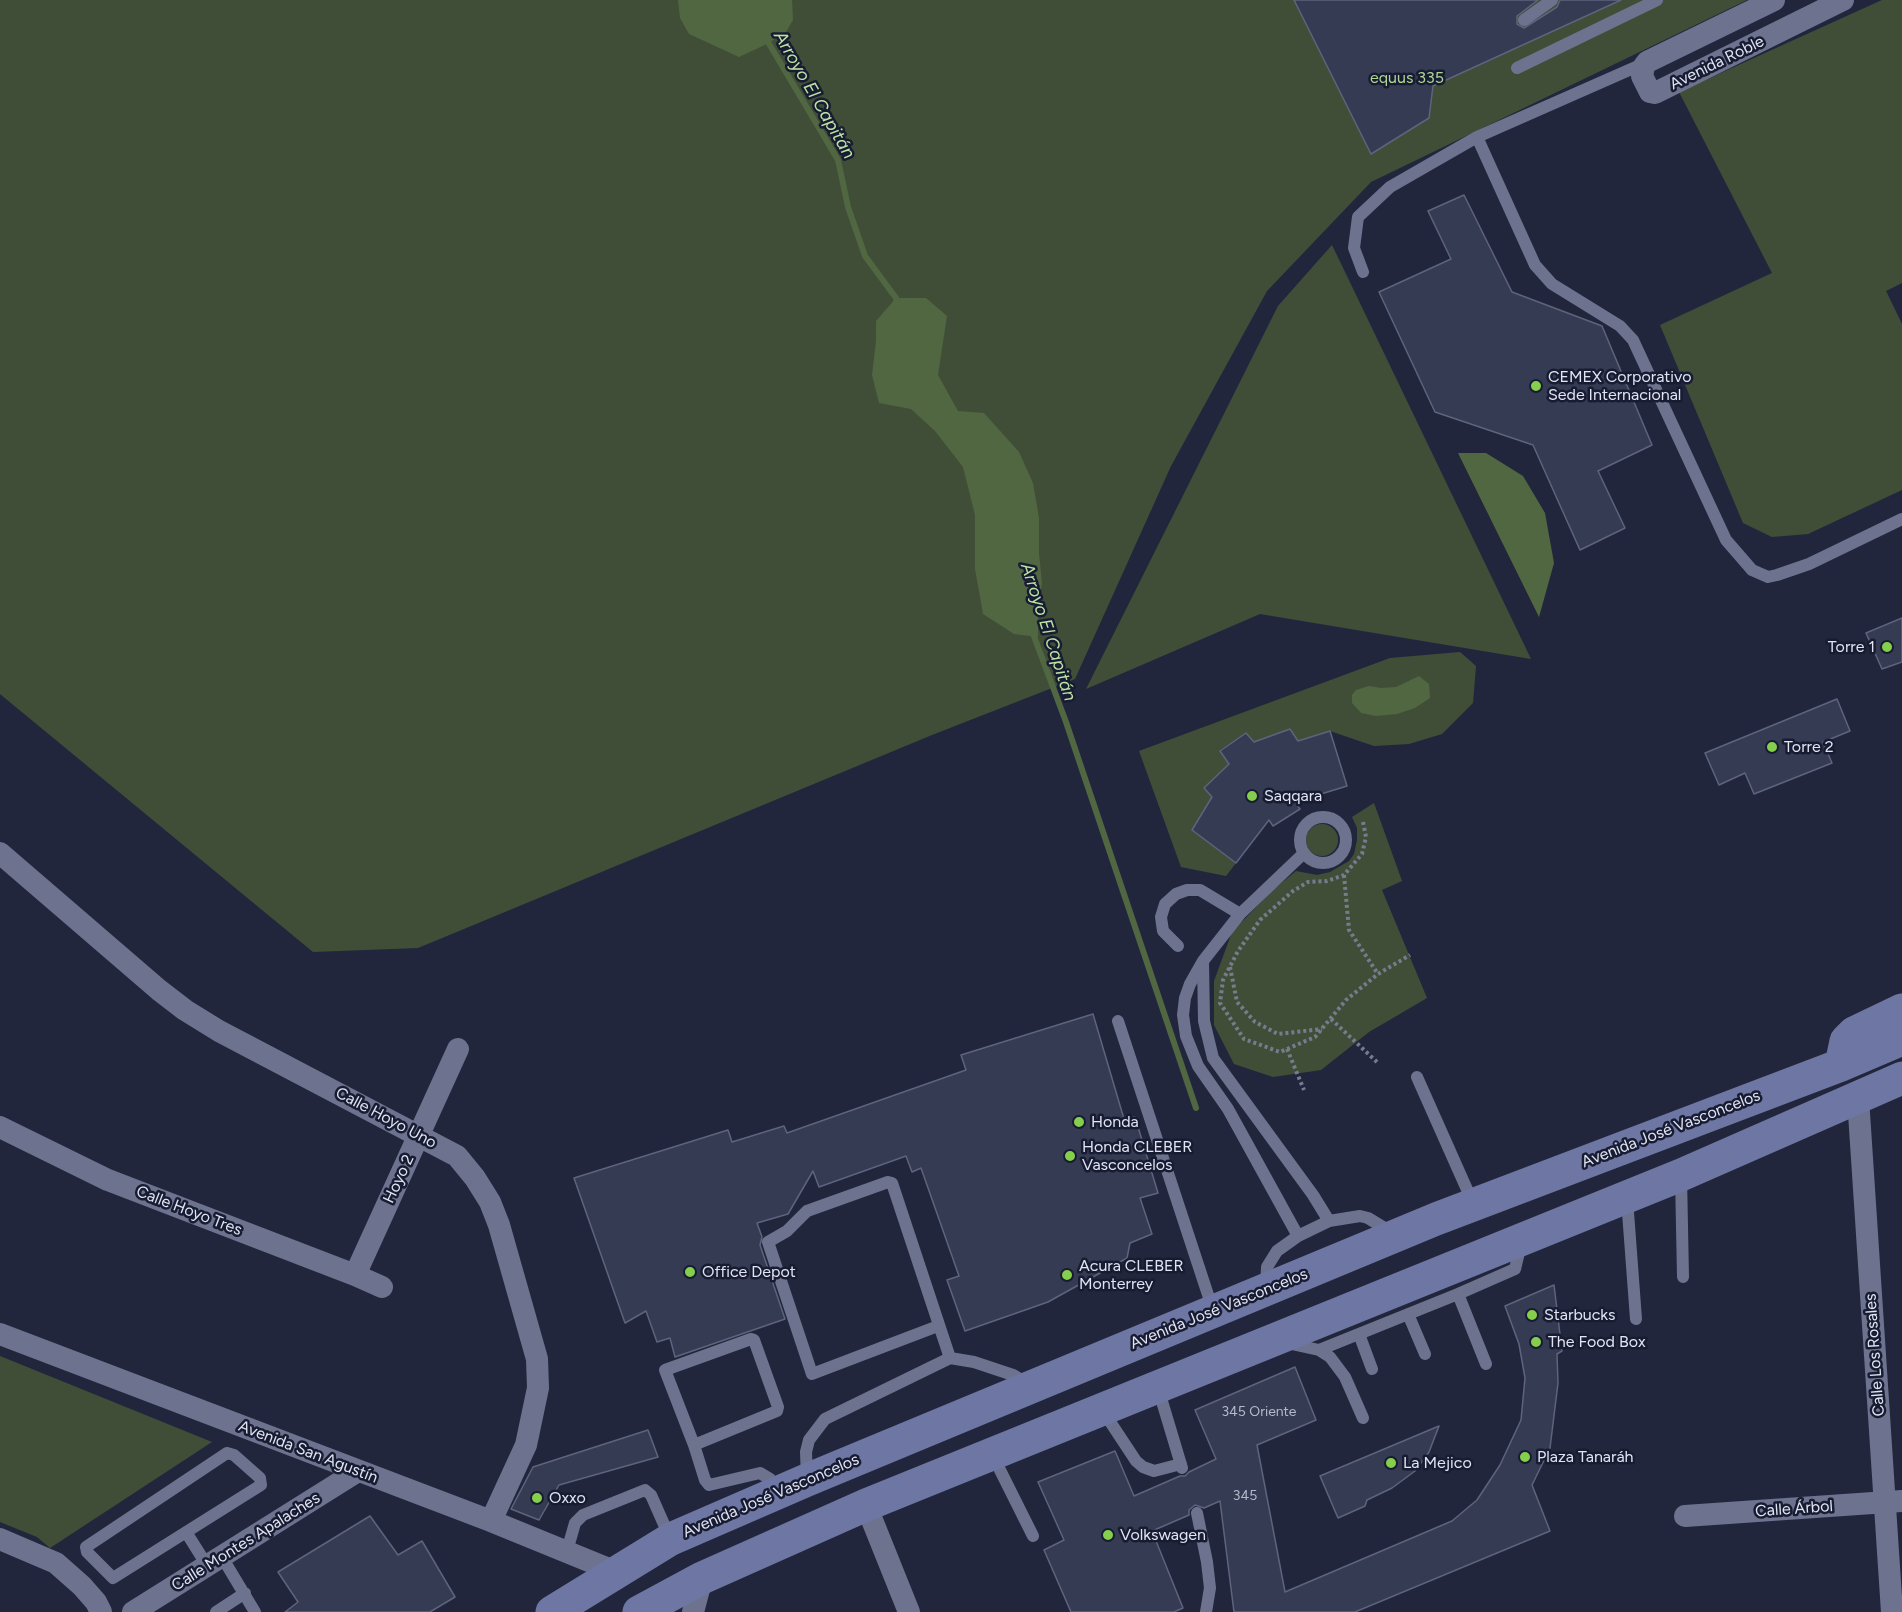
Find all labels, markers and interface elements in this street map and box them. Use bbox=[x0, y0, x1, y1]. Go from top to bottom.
water label: Arroyo El Capitán bbox=[769, 27, 859, 163]
street label: Avenida Roble bbox=[1667, 32, 1767, 94]
park label: equus 335 bbox=[1370, 68, 1444, 88]
place label: CEMEX Corporativo Sede Internacional bbox=[1548, 367, 1691, 405]
marker: CEMEX Corporativo Sede Internacional bbox=[1529, 379, 1543, 393]
water label: Arroyo El Capitán bbox=[1015, 560, 1081, 704]
place label: Torre 1 bbox=[1828, 637, 1875, 657]
marker: Torre 1 bbox=[1880, 640, 1894, 654]
place label: Torre 2 bbox=[1784, 737, 1834, 757]
marker: Torre 2 bbox=[1765, 740, 1779, 754]
place label: Saqqara bbox=[1264, 786, 1322, 806]
marker: Saqqara bbox=[1245, 789, 1259, 803]
street label: Calle Hoyo Uno bbox=[332, 1083, 440, 1153]
street label: Avenida José Vasconcelos bbox=[1579, 1086, 1763, 1172]
place label: Honda bbox=[1091, 1112, 1139, 1132]
marker: Honda bbox=[1072, 1115, 1086, 1129]
place label: Honda CLEBER Vasconcelos bbox=[1082, 1137, 1192, 1175]
marker: Honda CLEBER Vasconcelos bbox=[1063, 1149, 1077, 1163]
street label: Hoyo 2 bbox=[379, 1152, 419, 1206]
street label: Calle Hoyo Tres bbox=[133, 1182, 245, 1240]
place label: Acura CLEBER Monterrey bbox=[1079, 1256, 1183, 1294]
place label: Office Depot bbox=[702, 1262, 796, 1282]
marker: Office Depot bbox=[683, 1265, 697, 1279]
street label: Avenida José Vasconcelos bbox=[1127, 1265, 1311, 1353]
marker: Acura CLEBER Monterrey bbox=[1060, 1268, 1074, 1282]
street label: Calle Los Rosales bbox=[1861, 1293, 1889, 1417]
place label: Starbucks bbox=[1544, 1305, 1616, 1325]
marker: Starbucks bbox=[1525, 1308, 1539, 1322]
place label: The Food Box bbox=[1548, 1332, 1646, 1352]
marker: The Food Box bbox=[1529, 1335, 1543, 1349]
house number: 345 Oriente bbox=[1221, 1404, 1297, 1420]
street label: Avenida San Agustín bbox=[236, 1417, 380, 1487]
place label: Plaza Tanaráh bbox=[1537, 1447, 1633, 1467]
street label: Avenida José Vasconcelos bbox=[680, 1450, 862, 1542]
marker: Plaza Tanaráh bbox=[1518, 1450, 1532, 1464]
place label: La Mejico bbox=[1403, 1453, 1472, 1473]
marker: La Mejico bbox=[1384, 1456, 1398, 1470]
street label: Calle Montes Apalaches bbox=[168, 1488, 324, 1596]
place label: Oxxo bbox=[549, 1488, 586, 1508]
house number: 345 bbox=[1233, 1488, 1257, 1504]
marker: Oxxo bbox=[530, 1491, 544, 1505]
street label: Calle Árbol bbox=[1755, 1497, 1833, 1521]
place label: Volkswagen bbox=[1120, 1525, 1206, 1545]
marker: Volkswagen bbox=[1101, 1528, 1115, 1542]

